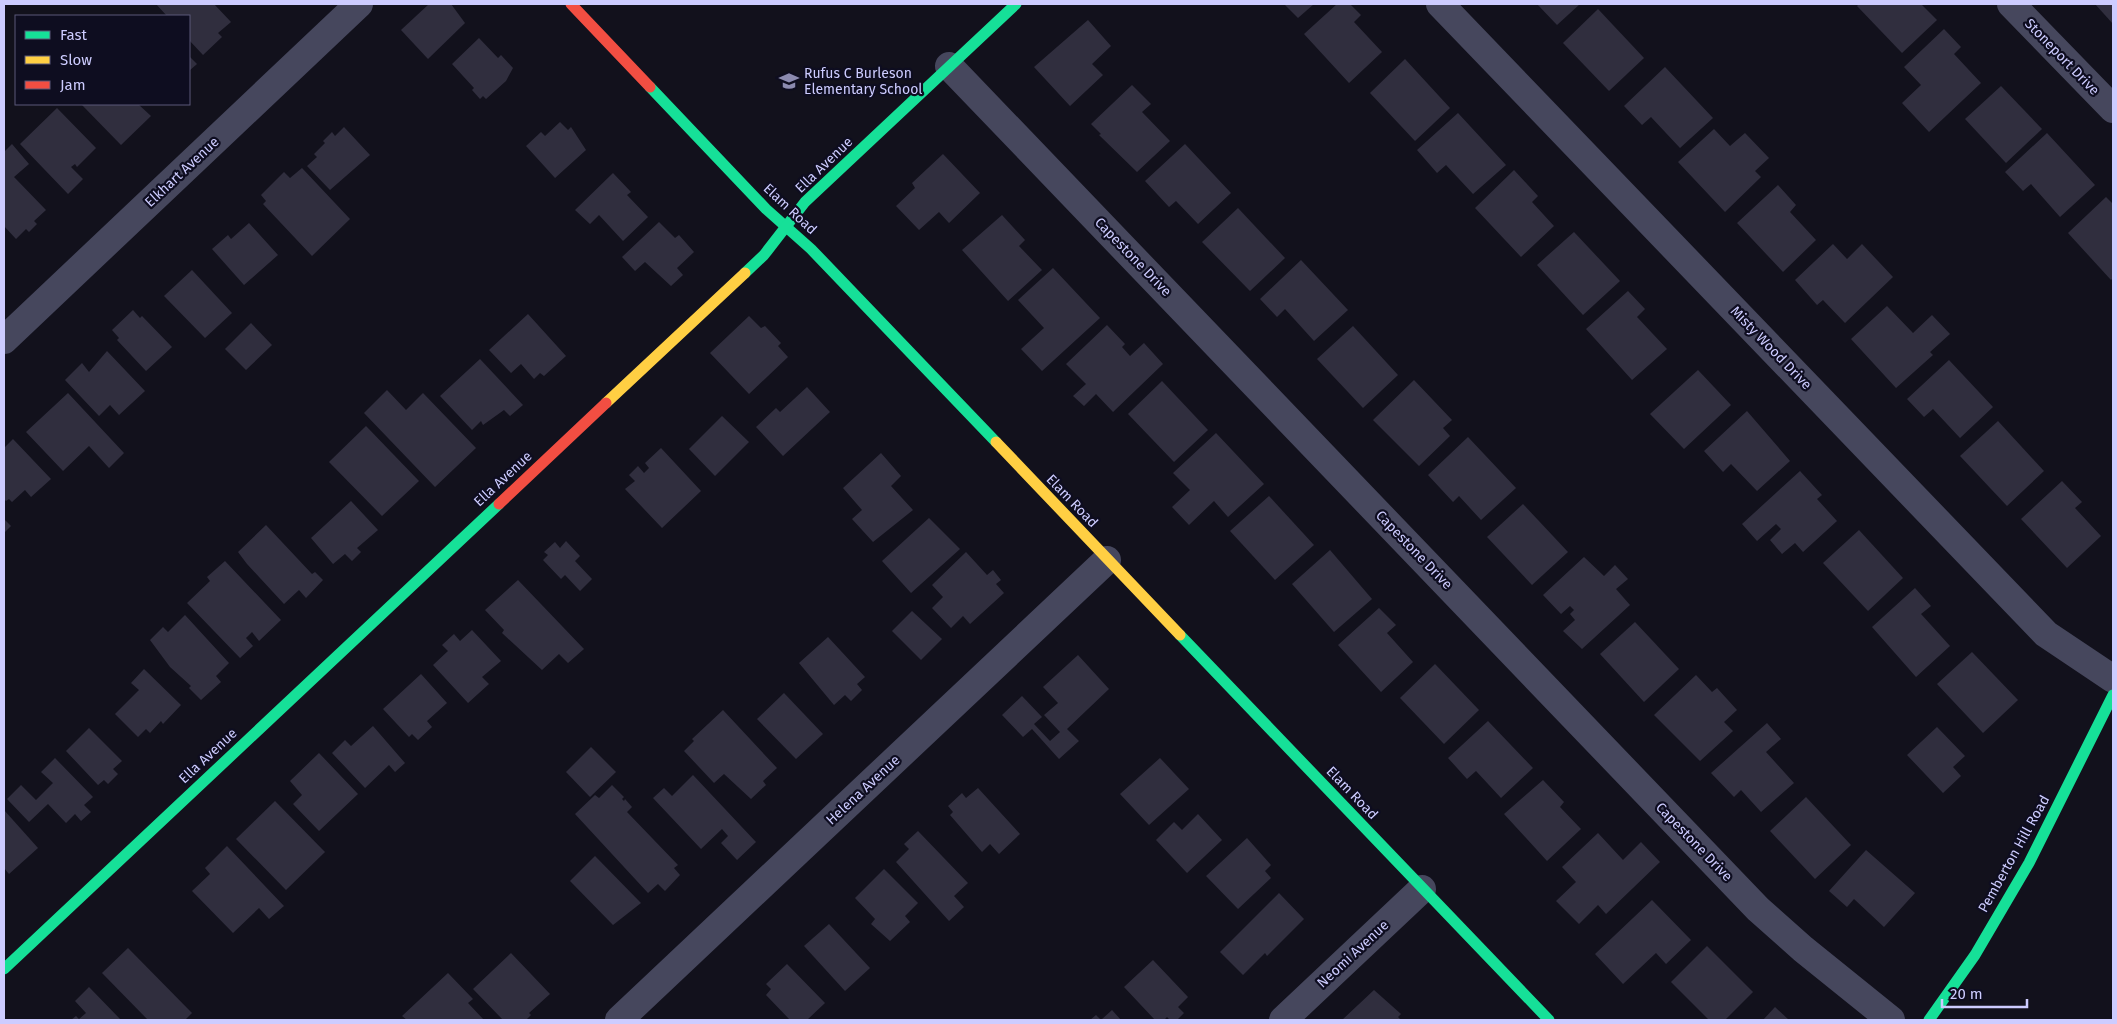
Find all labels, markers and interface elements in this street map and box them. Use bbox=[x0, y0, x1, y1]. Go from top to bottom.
legend bbox=[15, 15, 190, 105]
street label: Stoneport Drive bbox=[2021, 15, 2103, 99]
text: Fast bbox=[60, 26, 87, 44]
text: Slow bbox=[60, 51, 92, 69]
place label: Rufus C Burleson Elementary School bbox=[804, 65, 922, 98]
school or university icon: Rufus C Burleson Elementary School bbox=[778, 70, 800, 92]
text: Jam bbox=[60, 76, 86, 94]
street label: Elkhart Avenue bbox=[141, 133, 223, 211]
street label: Ella Avenue bbox=[792, 133, 856, 197]
street label: Elam Road bbox=[760, 180, 820, 238]
street label: Capestone Drive bbox=[1091, 214, 1175, 300]
street label: Misty Wood Drive bbox=[1727, 303, 1815, 393]
street label: Ella Avenue bbox=[470, 448, 536, 510]
street label: Elam Road bbox=[1043, 471, 1101, 531]
street label: Capestone Drive bbox=[1372, 507, 1456, 593]
street label: Ella Avenue bbox=[175, 725, 241, 787]
street label: Helena Avenue bbox=[823, 751, 903, 829]
street label: Elam Road bbox=[1323, 763, 1381, 823]
street label: Pemberton Hill Road bbox=[1975, 792, 2053, 916]
street label: Capestone Drive bbox=[1652, 799, 1736, 885]
street label: Neomi Avenue bbox=[1314, 917, 1392, 991]
scale bar bbox=[1942, 976, 2027, 1008]
text: 20 m bbox=[1950, 985, 1983, 1003]

